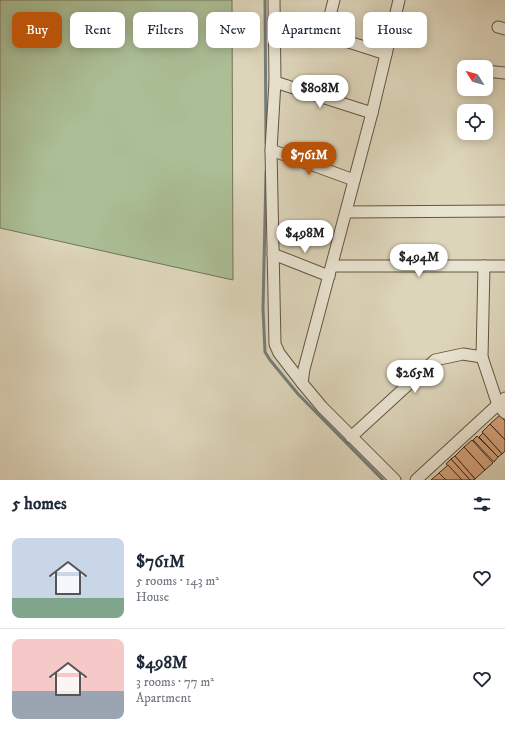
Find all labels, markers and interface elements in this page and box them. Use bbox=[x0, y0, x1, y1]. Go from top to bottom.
chip: Buy bbox=[12, 12, 62, 48]
chip: Rent bbox=[70, 12, 125, 48]
chip: Filters bbox=[133, 12, 198, 48]
chip: New bbox=[206, 12, 260, 48]
chip: Apartment bbox=[268, 12, 355, 48]
chip: House bbox=[363, 12, 427, 48]
north arrow bbox=[457, 60, 493, 96]
map controls bbox=[457, 60, 493, 140]
pin: $808M bbox=[292, 75, 348, 109]
text: $808M bbox=[301, 80, 339, 96]
button: locate bbox=[457, 104, 493, 140]
pin: $761M bbox=[281, 142, 337, 176]
text: $761M bbox=[290, 147, 328, 163]
pin: $498M bbox=[277, 220, 333, 254]
text: $498M bbox=[285, 225, 325, 241]
pin: $494M bbox=[391, 244, 447, 278]
text: $494M bbox=[399, 249, 439, 265]
pin: $265M bbox=[387, 360, 443, 394]
text: $265M bbox=[396, 365, 434, 381]
text: 5 homes bbox=[12, 493, 67, 515]
icon: filters bbox=[471, 493, 493, 515]
text: $761M bbox=[136, 551, 185, 573]
icon: home bbox=[44, 554, 92, 602]
icon: heart bbox=[471, 567, 493, 589]
text: 5 rooms · 143 m² bbox=[136, 573, 219, 589]
text: House bbox=[136, 589, 169, 605]
text: $498M bbox=[136, 652, 188, 674]
icon: home bbox=[44, 655, 92, 703]
icon: heart bbox=[471, 668, 493, 690]
text: 3 rooms · 77 m² bbox=[136, 674, 214, 690]
text: Apartment bbox=[136, 690, 191, 706]

